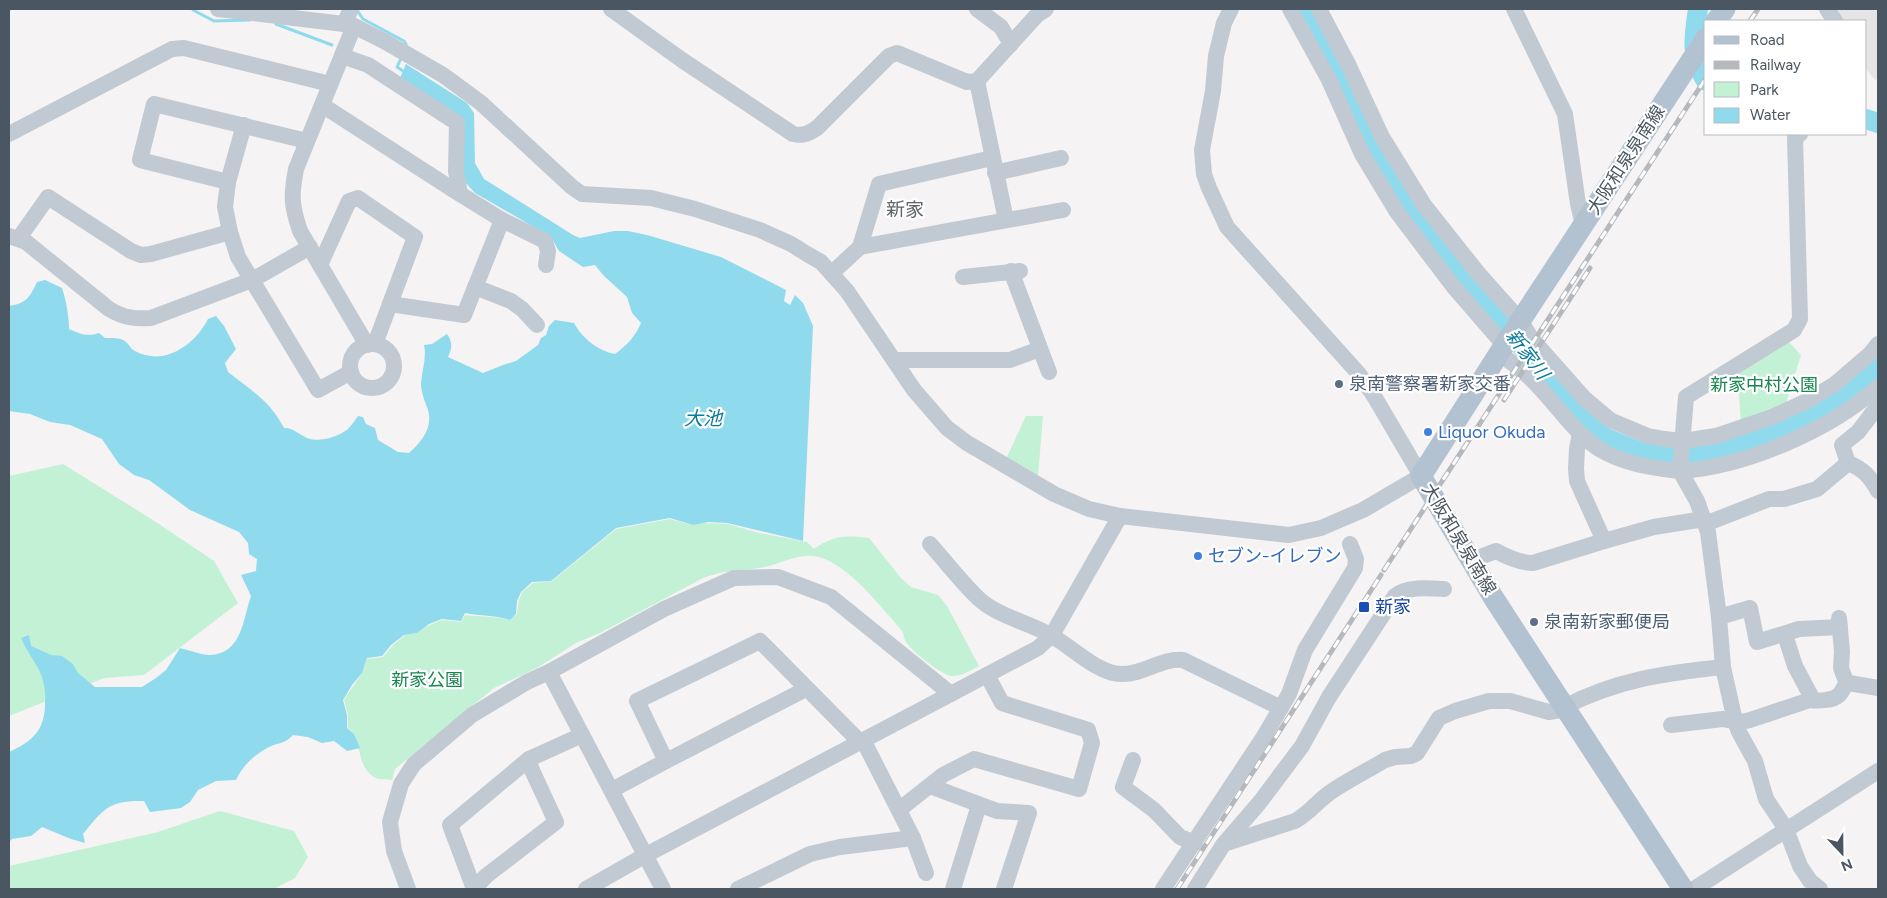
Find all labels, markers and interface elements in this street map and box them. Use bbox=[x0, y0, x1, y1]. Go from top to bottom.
legend bbox=[1704, 20, 1867, 135]
text: Road bbox=[1750, 31, 1785, 49]
text: Railway bbox=[1750, 56, 1801, 74]
text: Park bbox=[1750, 81, 1779, 99]
street label: 大阪和泉泉南線 bbox=[1582, 101, 1670, 219]
text: Water bbox=[1750, 106, 1790, 124]
district label: 新家 bbox=[886, 198, 924, 221]
water label: 新家川 bbox=[1501, 325, 1555, 386]
place label: 泉南警察署新家交番 bbox=[1349, 373, 1511, 395]
park label: 新家中村公園 bbox=[1710, 374, 1818, 396]
marker: 泉南警察署新家交番 bbox=[1333, 378, 1345, 390]
water label: 大池 bbox=[684, 407, 724, 430]
place label: Liquor Okuda bbox=[1438, 421, 1545, 443]
marker: Liquor Okuda bbox=[1422, 426, 1434, 438]
street label: 大阪和泉泉南線 bbox=[1417, 479, 1501, 599]
place label: セブン-イレブン bbox=[1208, 545, 1342, 567]
marker: セブン-イレブン bbox=[1192, 550, 1204, 562]
place label: 新家 bbox=[1375, 596, 1411, 618]
marker: 新家 bbox=[1357, 600, 1371, 614]
place label: 泉南新家郵便局 bbox=[1544, 611, 1670, 633]
marker: 泉南新家郵便局 bbox=[1528, 616, 1540, 628]
park label: 新家公園 bbox=[391, 669, 463, 691]
north arrow bbox=[1817, 828, 1867, 878]
text: N bbox=[1838, 855, 1855, 874]

